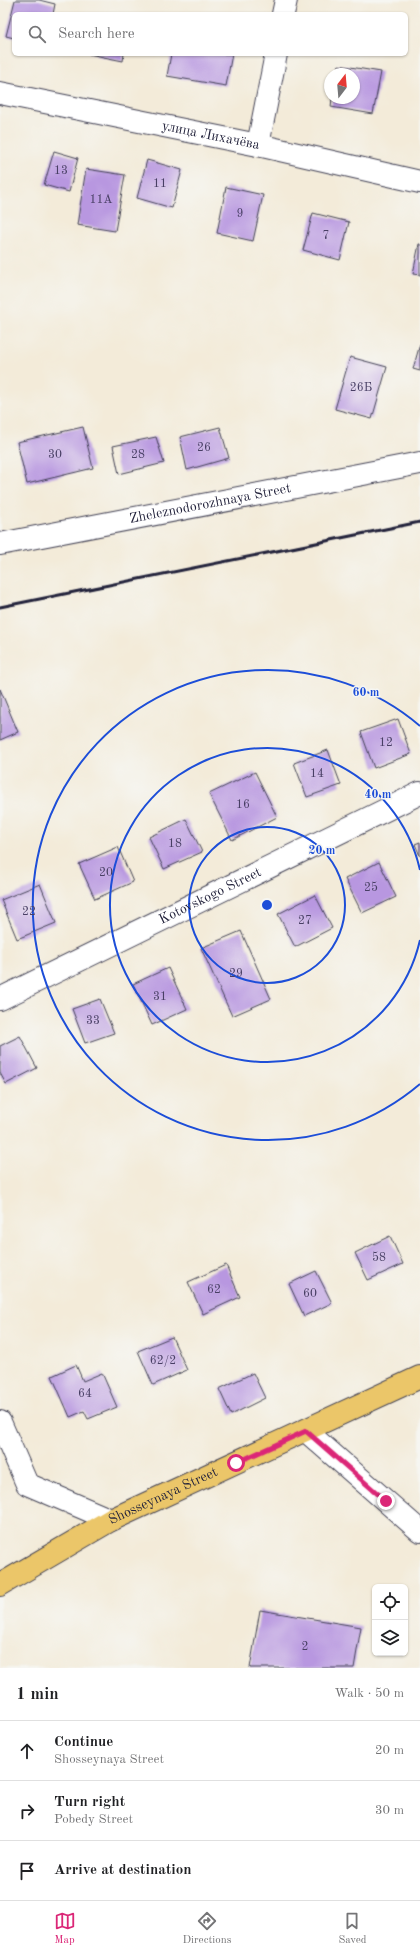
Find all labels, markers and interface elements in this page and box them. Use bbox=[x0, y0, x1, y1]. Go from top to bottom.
search box bbox=[12, 12, 408, 56]
icon: search bbox=[26, 23, 48, 45]
text: Search here bbox=[58, 27, 135, 42]
north arrow bbox=[324, 68, 360, 104]
street label: улица Лихачёва bbox=[161, 119, 261, 152]
house number: 13 bbox=[54, 165, 68, 177]
house number: 11 bbox=[153, 178, 167, 190]
house number: 11А bbox=[89, 194, 113, 206]
house number: 9 bbox=[237, 208, 243, 220]
house number: 7 bbox=[323, 230, 329, 242]
house number: 26Б bbox=[350, 382, 372, 394]
house number: 26 bbox=[197, 442, 211, 454]
house number: 30 bbox=[48, 449, 62, 461]
house number: 28 bbox=[131, 449, 145, 461]
street label: Zheleznodorozhnaya Street bbox=[128, 481, 292, 526]
text: 60 m bbox=[353, 687, 380, 699]
house number: 12 bbox=[379, 737, 393, 749]
house number: 14 bbox=[310, 768, 324, 780]
text: 40 m bbox=[365, 789, 392, 801]
house number: 16 bbox=[236, 799, 250, 811]
house number: 18 bbox=[168, 838, 182, 850]
text: 20 m bbox=[309, 845, 336, 857]
street label: Kotovskogo Street bbox=[157, 865, 264, 927]
house number: 20 bbox=[99, 867, 113, 879]
house number: 25 bbox=[364, 881, 378, 894]
centre of rings bbox=[260, 898, 274, 912]
house number: 22 bbox=[22, 906, 36, 918]
house number: 27 bbox=[298, 915, 312, 927]
house number: 29 bbox=[229, 968, 243, 980]
house number: 31 bbox=[153, 991, 167, 1003]
house number: 33 bbox=[86, 1015, 100, 1027]
house number: 58 bbox=[372, 1251, 386, 1264]
house number: 62 bbox=[207, 1284, 221, 1296]
house number: 60 bbox=[303, 1288, 317, 1300]
house number: 62/2 bbox=[150, 1355, 176, 1367]
house number: 64 bbox=[78, 1388, 92, 1400]
route start bbox=[227, 1454, 245, 1472]
street label: Shosseynaya Street bbox=[106, 1465, 220, 1527]
route end bbox=[377, 1492, 395, 1510]
map controls bbox=[372, 1584, 408, 1656]
button: locate bbox=[372, 1584, 408, 1620]
button: layers bbox=[372, 1620, 408, 1656]
house number: 2 bbox=[302, 1641, 308, 1653]
text: 1 min bbox=[16, 1686, 59, 1703]
text: Walk · 50 m bbox=[335, 1687, 404, 1700]
text: Continue bbox=[54, 1735, 113, 1750]
icon: ahead bbox=[16, 1740, 38, 1762]
text: 20 m bbox=[375, 1744, 404, 1757]
text: Shosseynaya Street bbox=[54, 1753, 164, 1766]
text: Turn right bbox=[54, 1795, 125, 1810]
icon: right bbox=[16, 1800, 38, 1822]
text: 30 m bbox=[375, 1804, 404, 1817]
text: Pobedy Street bbox=[54, 1813, 133, 1826]
icon: arrive bbox=[16, 1860, 38, 1882]
text: Arrive at destination bbox=[54, 1863, 192, 1878]
tab: Map bbox=[54, 1910, 76, 1948]
tab: Directions bbox=[183, 1910, 231, 1948]
tab: Saved bbox=[338, 1910, 366, 1948]

